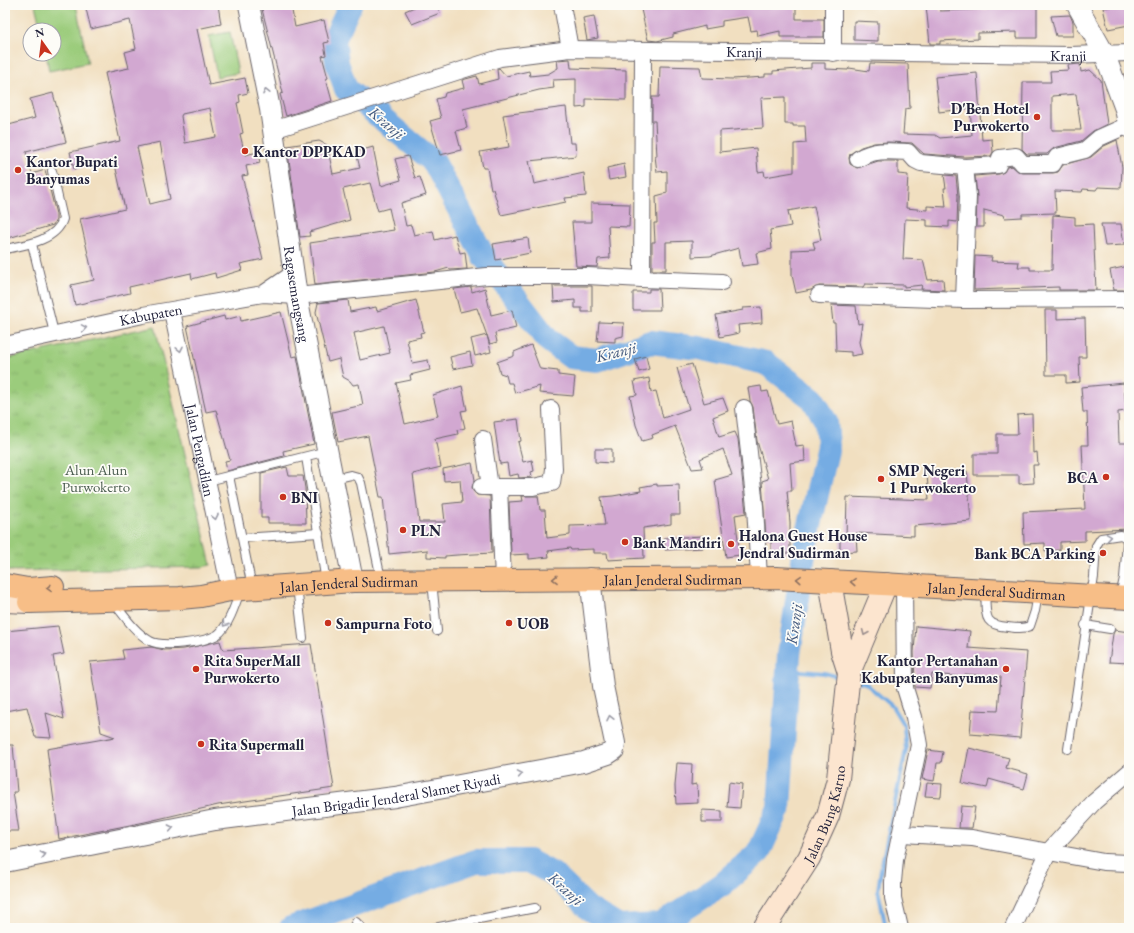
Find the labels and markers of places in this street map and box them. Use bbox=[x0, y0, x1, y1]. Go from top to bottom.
place label: D'Ben Hotel Purwokerto bbox=[951, 99, 1030, 135]
marker: D'Ben Hotel Purwokerto bbox=[1032, 112, 1042, 122]
place label: Kantor DPPKAD bbox=[253, 142, 366, 161]
marker: Kantor DPPKAD bbox=[240, 146, 250, 156]
place label: Kantor Bupati Banyumas bbox=[26, 152, 118, 188]
marker: Kantor Bupati Banyumas bbox=[13, 165, 23, 175]
place label: SMP Negeri 1 Purwokerto bbox=[889, 461, 976, 497]
place label: BCA bbox=[1067, 468, 1098, 487]
marker: BCA bbox=[1101, 472, 1111, 482]
marker: SMP Negeri 1 Purwokerto bbox=[876, 474, 886, 484]
place label: BNI bbox=[291, 488, 319, 507]
marker: BNI bbox=[278, 492, 288, 502]
place label: PLN bbox=[411, 521, 441, 540]
marker: PLN bbox=[398, 525, 408, 535]
place label: Halona Guest House Jendral Sudirman bbox=[737, 526, 867, 562]
place label: Bank Mandiri bbox=[633, 533, 722, 552]
marker: Bank Mandiri bbox=[620, 537, 630, 547]
marker: Halona Guest House Jendral Sudirman bbox=[726, 539, 736, 549]
place label: Bank BCA Parking bbox=[974, 544, 1095, 563]
marker: Bank BCA Parking bbox=[1098, 548, 1108, 558]
place label: Sampurna Foto bbox=[336, 614, 432, 633]
place label: UOB bbox=[517, 614, 549, 633]
marker: Sampurna Foto bbox=[323, 618, 333, 628]
marker: UOB bbox=[504, 618, 514, 628]
place label: Rita SuperMall Purwokerto bbox=[204, 651, 301, 687]
place label: Kantor Pertanahan Kabupaten Banyumas bbox=[861, 651, 999, 687]
marker: Rita SuperMall Purwokerto bbox=[191, 664, 201, 674]
marker: Kantor Pertanahan Kabupaten Banyumas bbox=[1001, 664, 1011, 674]
place label: Rita Supermall bbox=[209, 735, 305, 754]
marker: Rita Supermall bbox=[196, 739, 206, 749]

